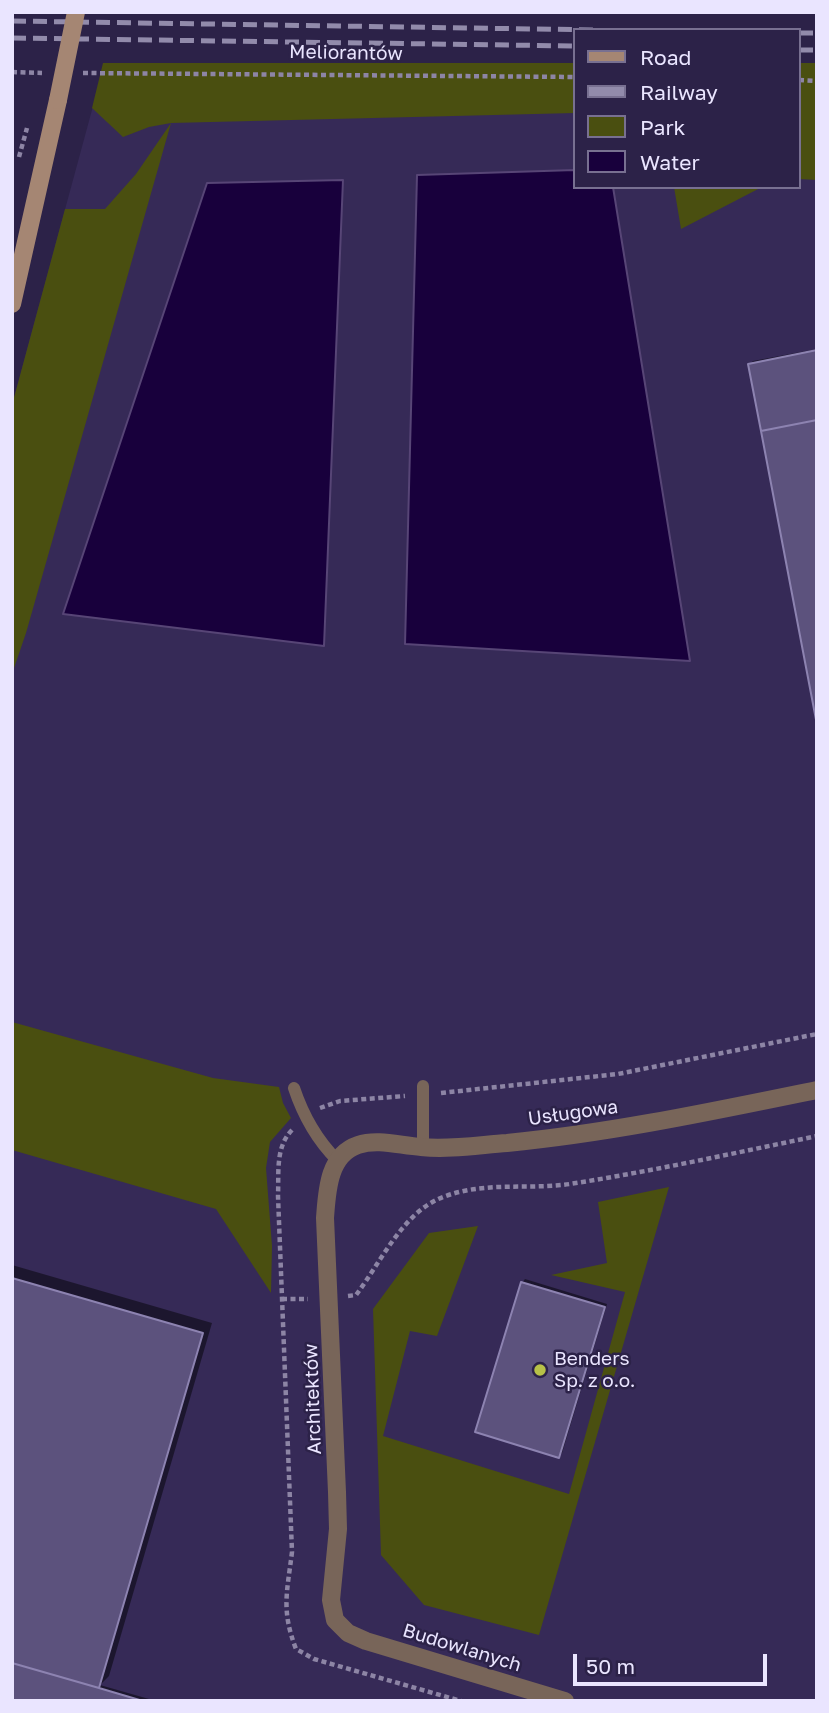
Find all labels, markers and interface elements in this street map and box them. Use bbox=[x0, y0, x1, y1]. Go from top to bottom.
legend bbox=[574, 28, 801, 189]
street label: Meliorantów bbox=[289, 41, 403, 65]
text: Road bbox=[640, 44, 691, 70]
text: Railway bbox=[640, 79, 718, 105]
text: Park bbox=[640, 114, 685, 140]
text: Water bbox=[640, 149, 700, 175]
street label: Usługowa bbox=[527, 1095, 619, 1131]
street label: Architektów bbox=[300, 1343, 326, 1455]
place label: Benders Sp. z o.o. bbox=[554, 1348, 635, 1392]
marker: Benders Sp. z o.o. bbox=[532, 1362, 548, 1378]
street label: Budowlanych bbox=[400, 1619, 524, 1677]
scale bar bbox=[577, 1640, 771, 1684]
text: 50 m bbox=[586, 1653, 635, 1679]

